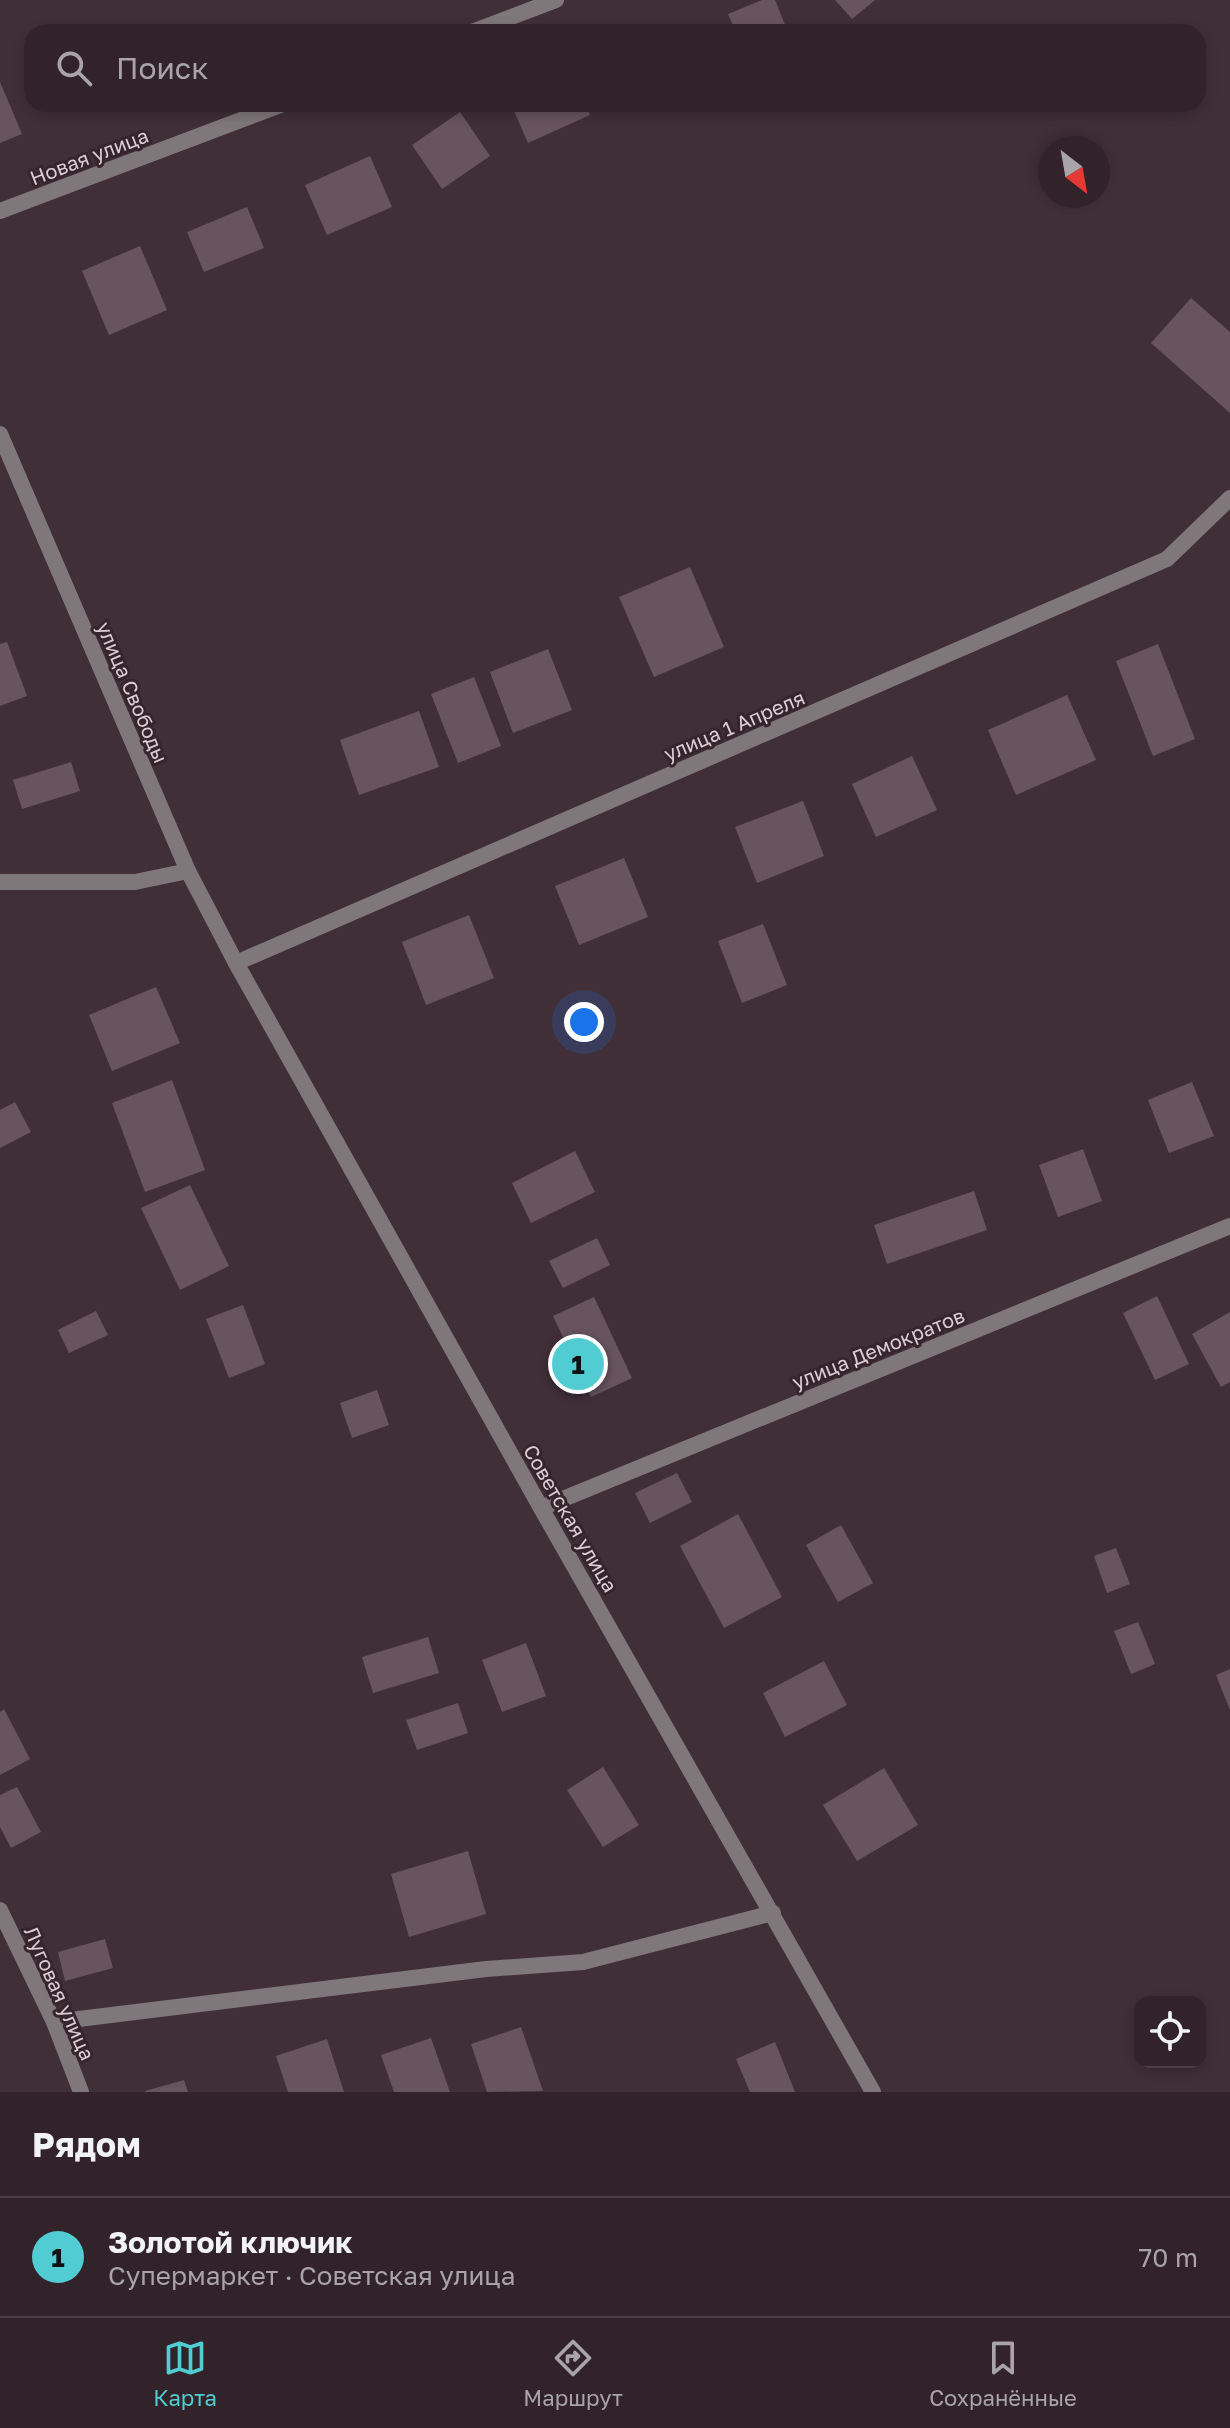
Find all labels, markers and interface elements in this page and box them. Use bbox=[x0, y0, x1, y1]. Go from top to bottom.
search box bbox=[24, 24, 1206, 112]
icon: search bbox=[52, 46, 96, 90]
text: Поиск bbox=[116, 50, 208, 86]
street label: Новая улица bbox=[26, 122, 152, 190]
north arrow bbox=[1038, 136, 1110, 208]
street label: улица Свободы bbox=[92, 618, 174, 766]
street label: улица 1 Апреля bbox=[660, 685, 808, 765]
your location bbox=[564, 1002, 604, 1042]
street label: улица Демократов bbox=[788, 1302, 968, 1394]
pin: 1 bbox=[552, 1334, 604, 1394]
street label: Советская улица bbox=[519, 1440, 623, 1596]
street label: Луговая улица bbox=[20, 1922, 100, 2064]
map controls bbox=[1134, 1996, 1206, 2068]
button: locate bbox=[1134, 1996, 1206, 2068]
text: Рядом bbox=[32, 2124, 141, 2164]
text: Золотой ключик bbox=[108, 2224, 353, 2260]
text: 1 bbox=[51, 2242, 65, 2273]
text: 70 m bbox=[1139, 2242, 1198, 2273]
text: Супермаркет · Советская улица bbox=[108, 2260, 515, 2291]
tab: Карта bbox=[153, 2336, 217, 2411]
tab: Маршрут bbox=[523, 2336, 623, 2411]
tab: Сохранённые bbox=[929, 2336, 1077, 2411]

